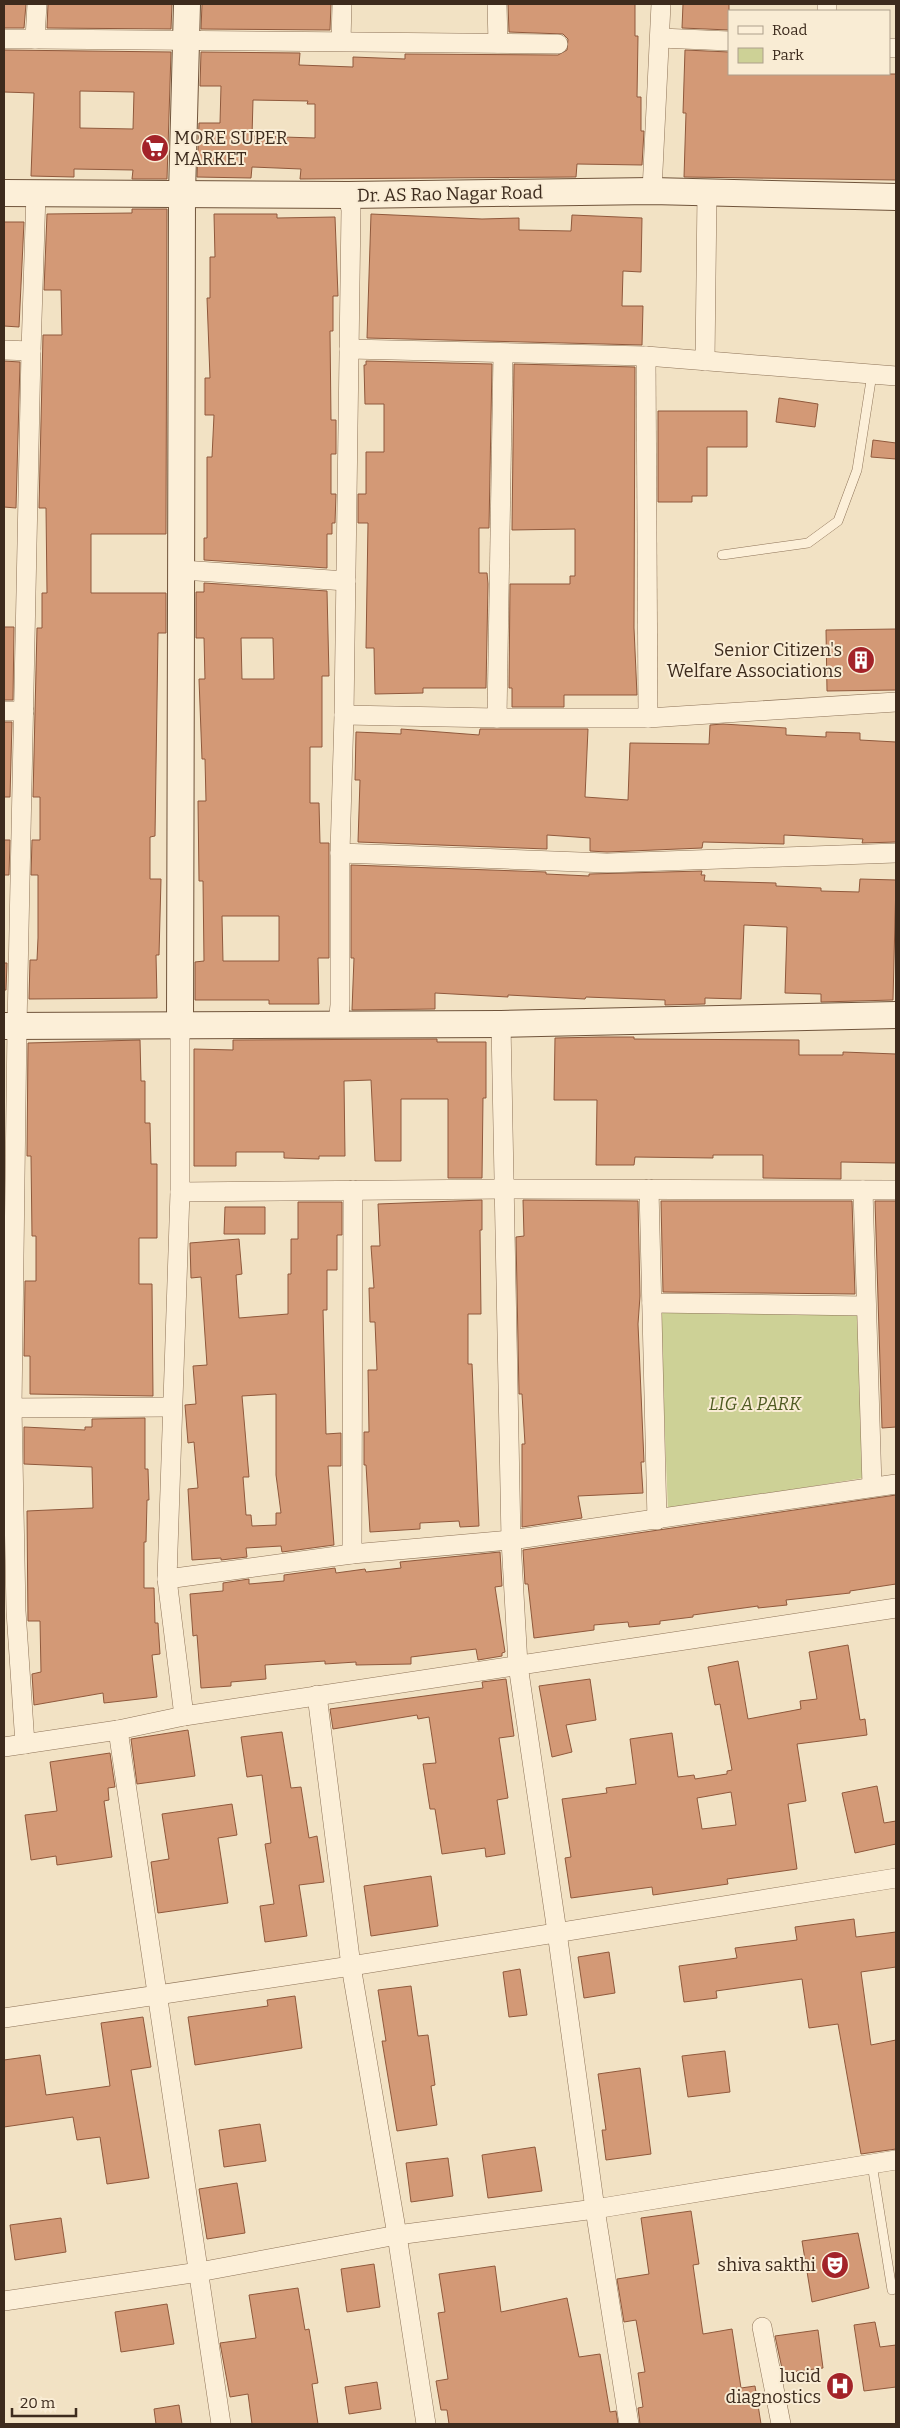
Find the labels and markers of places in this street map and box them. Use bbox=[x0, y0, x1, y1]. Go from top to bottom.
place label: MORE SUPER MARKET bbox=[174, 127, 288, 170]
supermarket icon: MORE SUPER MARKET bbox=[140, 133, 170, 163]
place label: Senior Citizen's Welfare Associations bbox=[667, 639, 842, 682]
building icon: Senior Citizen's Welfare Associations bbox=[846, 645, 876, 675]
theatre icon: shiva sakthi bbox=[820, 2250, 850, 2280]
place label: shiva sakthi bbox=[717, 2254, 816, 2276]
place label: lucid diagnostics bbox=[725, 2365, 821, 2408]
hospital icon: lucid diagnostics bbox=[825, 2371, 855, 2401]

